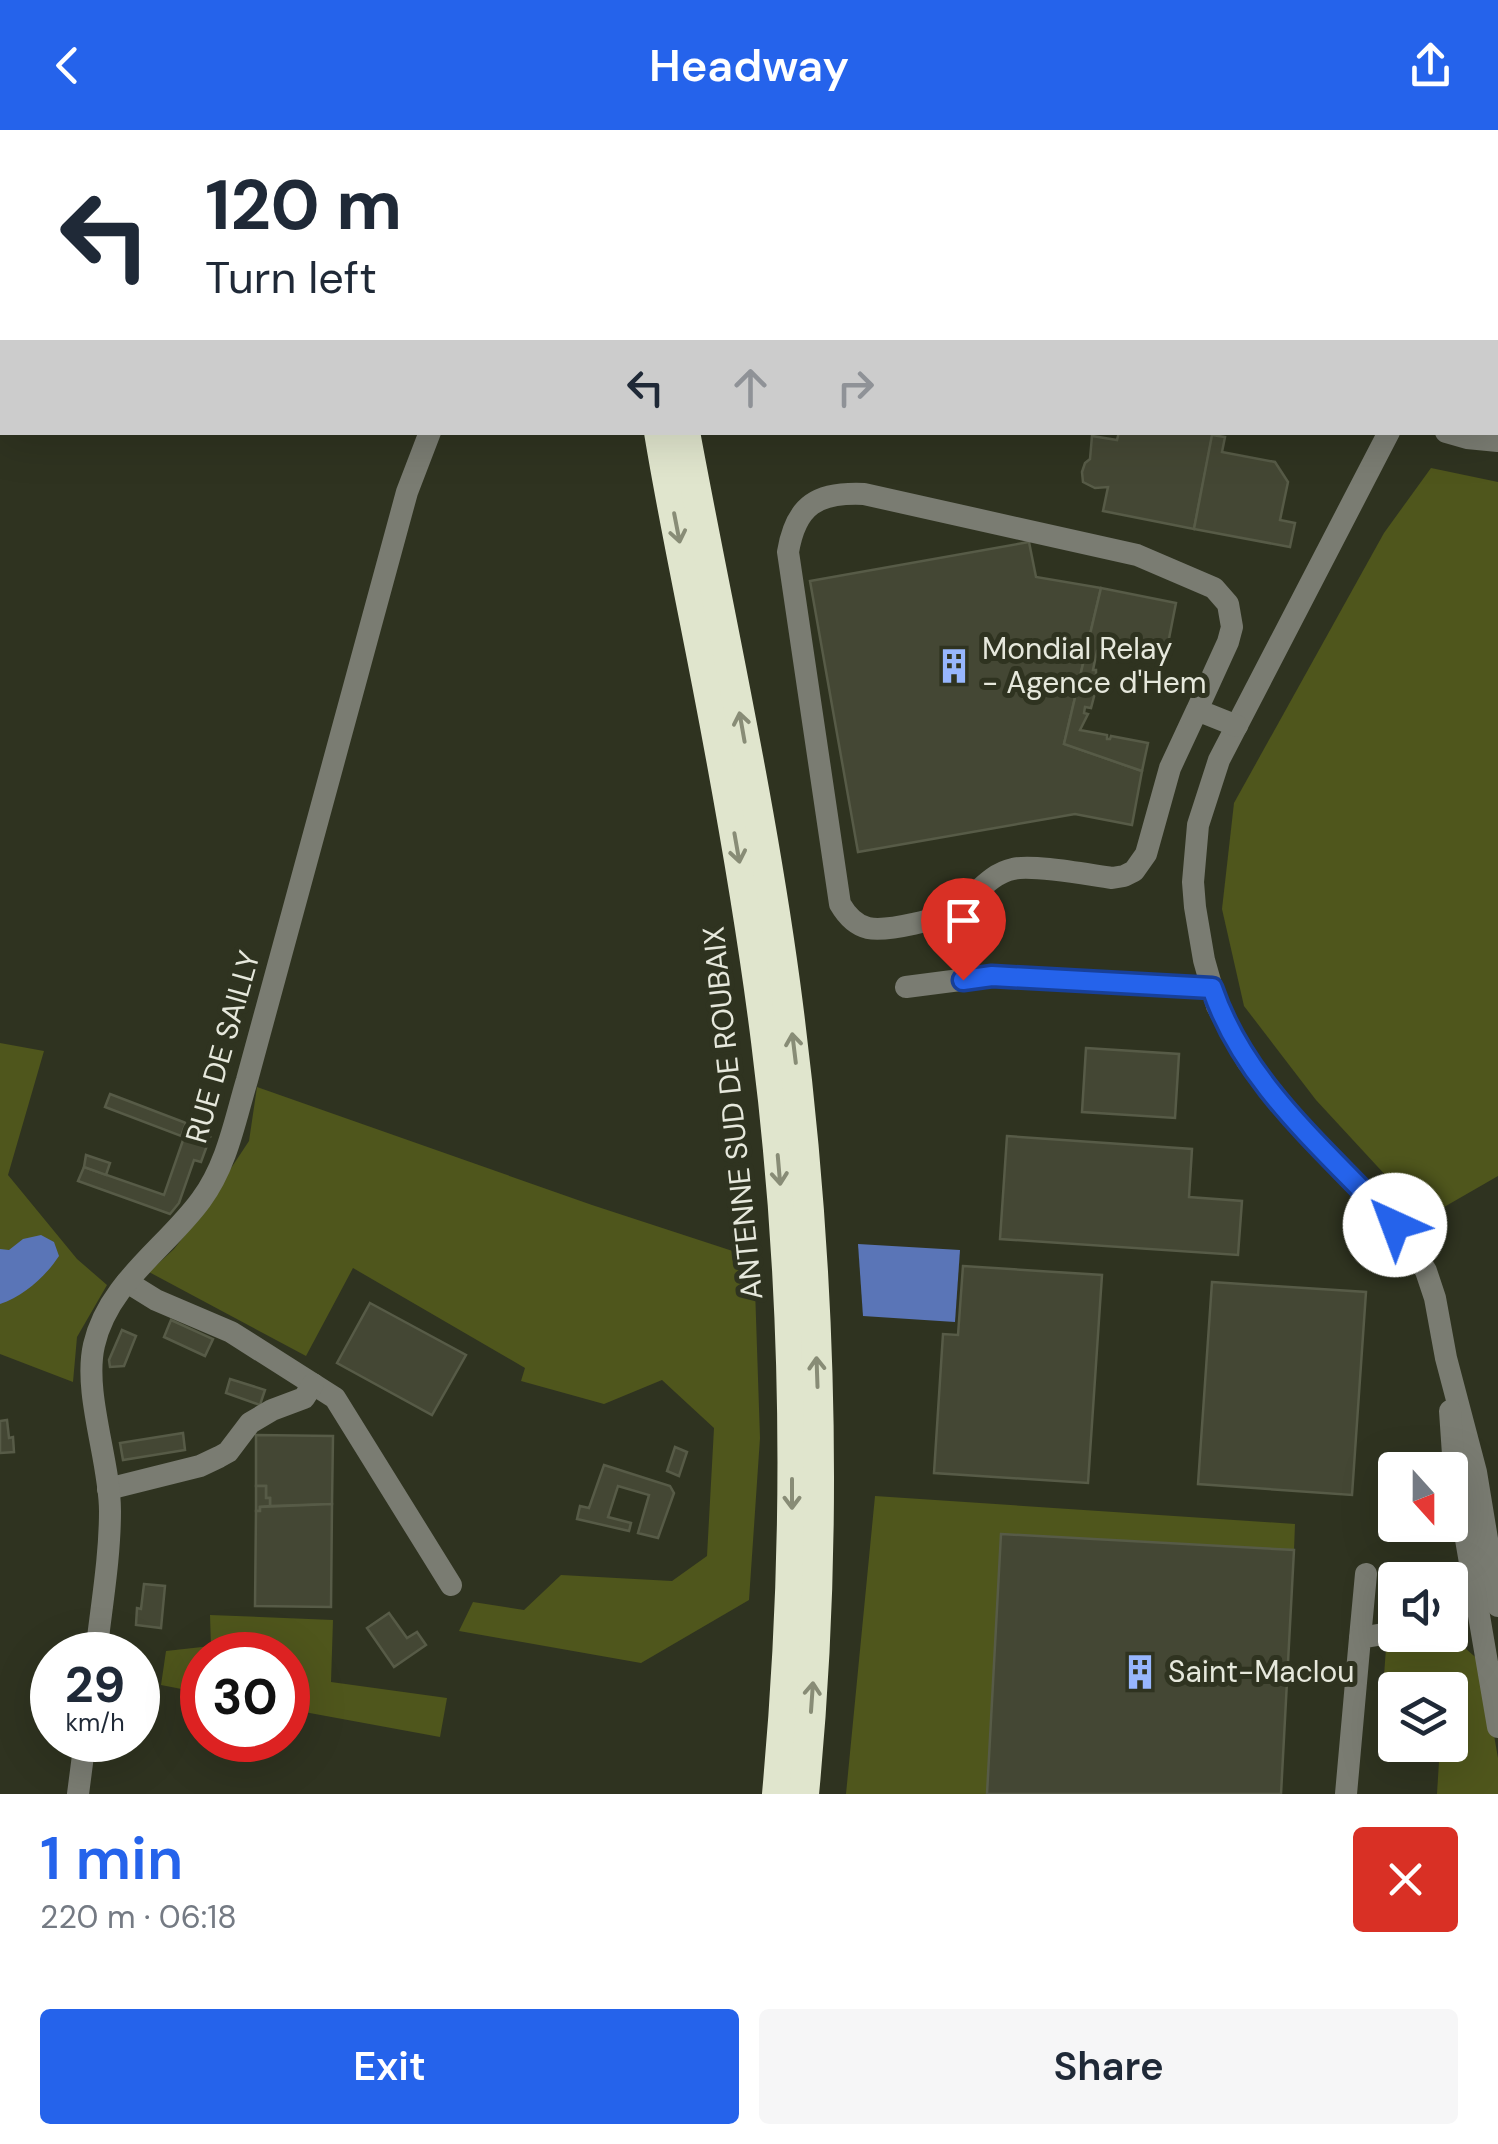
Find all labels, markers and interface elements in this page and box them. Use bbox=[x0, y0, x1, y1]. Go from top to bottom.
text: Headway bbox=[649, 36, 849, 95]
icon: back bbox=[40, 38, 95, 93]
icon: share bbox=[1403, 38, 1458, 93]
text: 120 m bbox=[205, 160, 402, 251]
icon: left bbox=[40, 170, 170, 300]
text: Turn left bbox=[205, 248, 377, 307]
icon: left bbox=[618, 360, 673, 415]
icon: ahead bbox=[723, 360, 778, 415]
icon: right bbox=[828, 360, 883, 415]
one-way arrow bbox=[668, 511, 687, 544]
place label: Mondial Relay - Agence d'Hem bbox=[982, 629, 1207, 702]
building icon: Mondial Relay - Agence d'Hem bbox=[935, 647, 973, 685]
one-way arrow bbox=[732, 711, 751, 744]
one-way arrow bbox=[728, 831, 747, 863]
pin bbox=[921, 878, 1006, 981]
icon: arrive bbox=[936, 893, 991, 948]
street label: ANTENNE SUD DE ROUBAIX bbox=[693, 924, 772, 1302]
street label: RUE DE SAILLY bbox=[176, 946, 269, 1148]
one-way arrow bbox=[784, 1032, 802, 1065]
one-way arrow bbox=[769, 1153, 788, 1185]
position arrow bbox=[1343, 1173, 1447, 1277]
one-way arrow bbox=[808, 1356, 827, 1388]
north arrow bbox=[1378, 1452, 1468, 1542]
map controls bbox=[1378, 1452, 1468, 1762]
one-way arrow bbox=[782, 1478, 802, 1510]
button: sound bbox=[1378, 1562, 1468, 1652]
speed limit sign: 30 bbox=[180, 1632, 310, 1762]
text: 29 bbox=[65, 1652, 125, 1718]
place label: Saint-Maclou bbox=[1168, 1652, 1355, 1691]
building icon: Saint-Maclou bbox=[1121, 1653, 1159, 1691]
button: layers bbox=[1378, 1672, 1468, 1762]
one-way arrow bbox=[803, 1681, 822, 1713]
text: km/h bbox=[65, 1706, 125, 1739]
text: 1 min bbox=[40, 1819, 183, 1898]
button: close bbox=[1353, 1827, 1458, 1932]
text: 220 m · 06:18 bbox=[40, 1896, 237, 1938]
button: Exit bbox=[40, 2009, 739, 2124]
button: Share bbox=[759, 2009, 1458, 2124]

